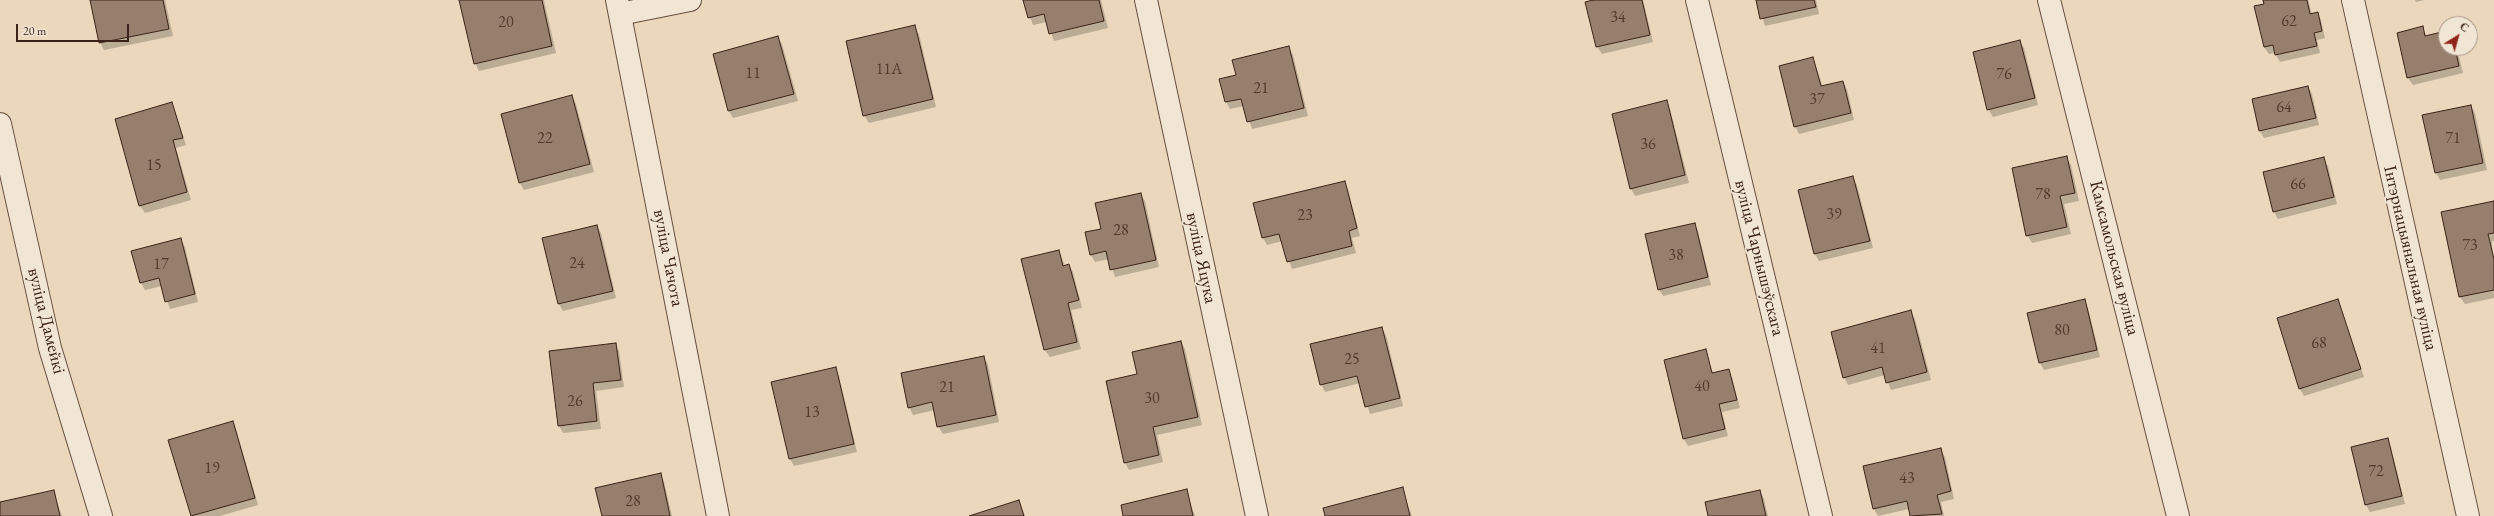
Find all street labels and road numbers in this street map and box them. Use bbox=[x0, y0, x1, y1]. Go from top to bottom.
street label: Інтэрнацыянальная вуліца bbox=[2378, 163, 2442, 353]
street label: вуліца Чарнышэўскага bbox=[1729, 178, 1789, 338]
street label: Камсамольская вуліца bbox=[2084, 178, 2144, 338]
street label: вуліца Чачота bbox=[648, 208, 688, 308]
street label: вуліца Яцука bbox=[1181, 210, 1221, 306]
street label: вуліца Дамейкі bbox=[22, 266, 70, 376]

